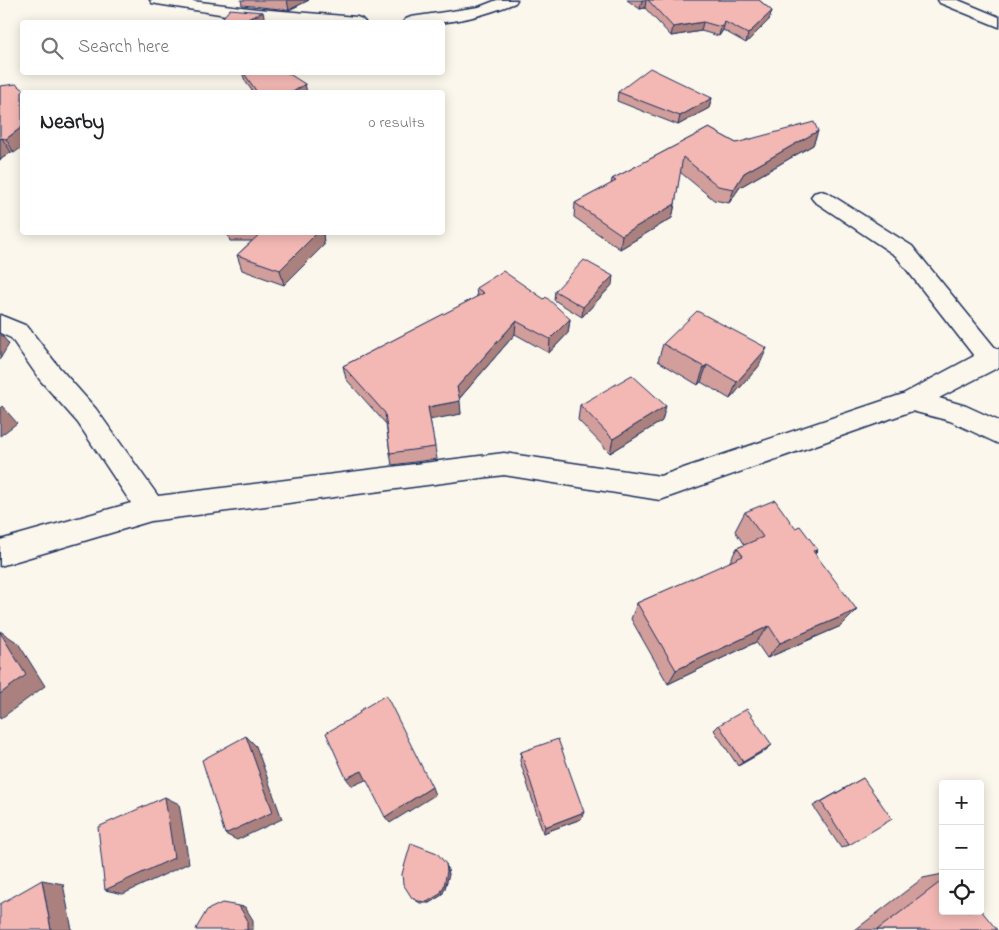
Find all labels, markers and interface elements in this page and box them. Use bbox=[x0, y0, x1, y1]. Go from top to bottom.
search box bbox=[20, 20, 445, 75]
icon: search bbox=[38, 34, 66, 62]
text: Search here bbox=[78, 34, 169, 61]
text: Nearby bbox=[40, 108, 104, 138]
text: 0 results bbox=[369, 111, 425, 135]
map controls bbox=[939, 780, 984, 915]
button: + bbox=[939, 780, 984, 825]
button: − bbox=[939, 825, 984, 870]
button: locate bbox=[939, 870, 984, 915]

